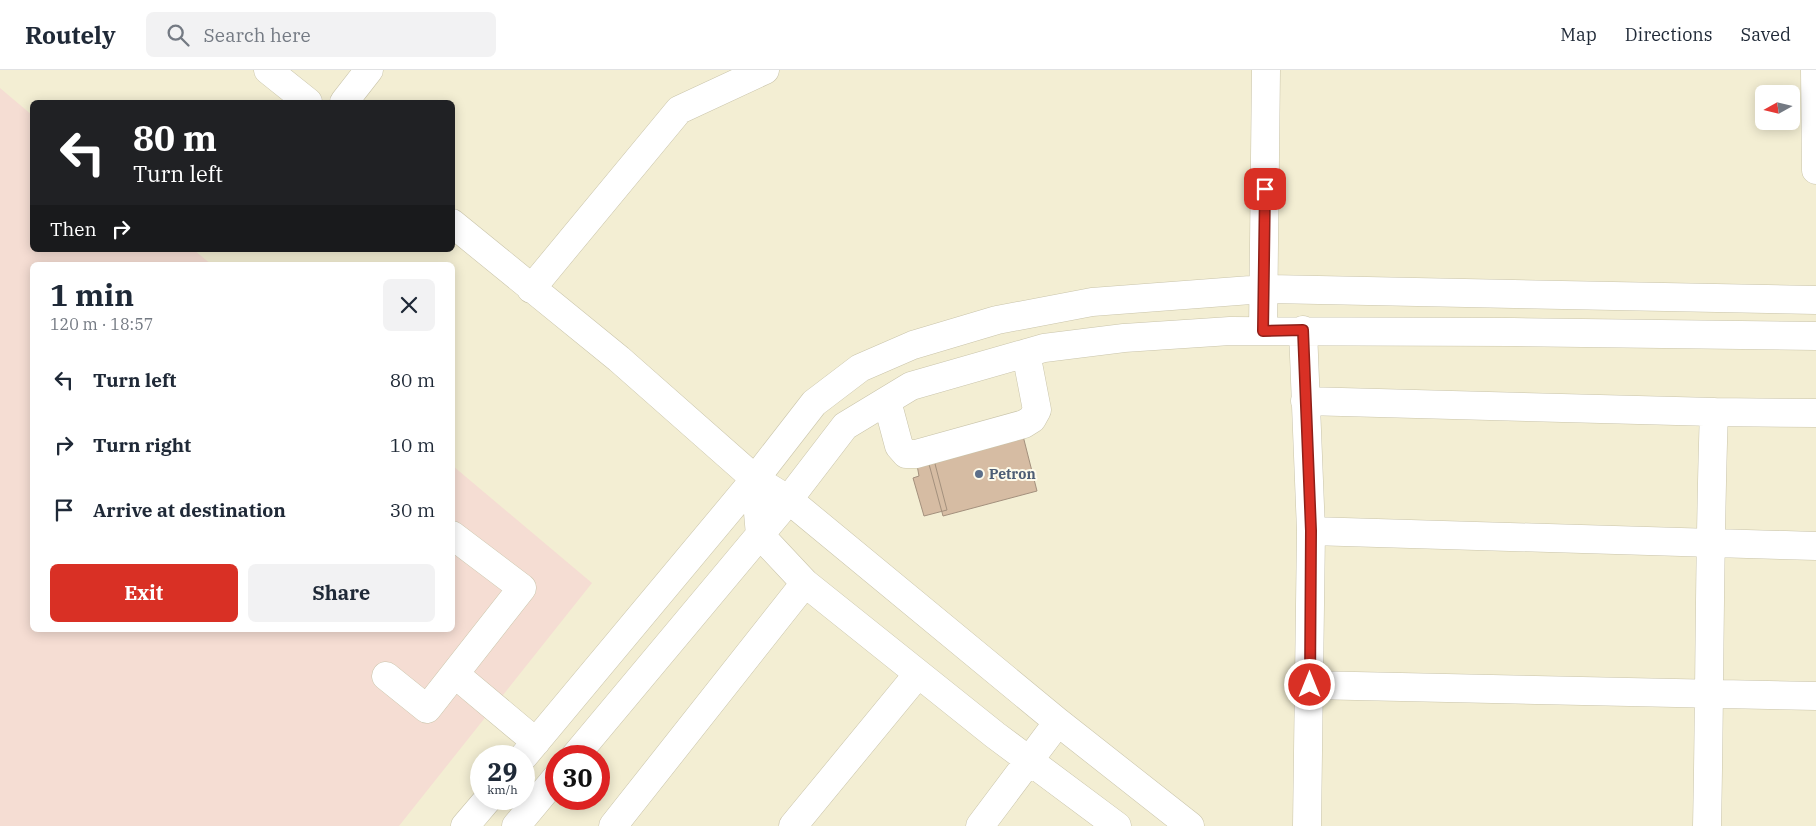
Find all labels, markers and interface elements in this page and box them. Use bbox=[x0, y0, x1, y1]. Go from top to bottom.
search box bbox=[146, 12, 496, 57]
text: Routely bbox=[25, 19, 116, 51]
icon: search bbox=[164, 21, 192, 49]
text: Search here bbox=[204, 23, 311, 47]
text: Map bbox=[1560, 23, 1597, 46]
text: Directions bbox=[1625, 23, 1713, 46]
text: Saved bbox=[1741, 23, 1791, 46]
north arrow bbox=[1755, 85, 1800, 130]
map controls bbox=[1755, 85, 1800, 130]
text: 80 m bbox=[133, 115, 217, 161]
icon: left bbox=[50, 120, 115, 185]
text: Turn left bbox=[133, 159, 223, 188]
pin bbox=[1244, 168, 1286, 210]
icon: arrive bbox=[1251, 175, 1279, 203]
icon: right bbox=[107, 215, 135, 243]
text: Then bbox=[50, 217, 97, 241]
text: 1 min bbox=[50, 275, 134, 314]
button: close bbox=[383, 279, 435, 331]
text: 120 m · 18:57 bbox=[50, 314, 153, 334]
icon: left bbox=[50, 366, 78, 394]
text: Turn left bbox=[93, 368, 176, 392]
text: 80 m bbox=[390, 368, 435, 392]
icon: right bbox=[50, 431, 78, 459]
text: Turn right bbox=[93, 433, 191, 457]
text: 10 m bbox=[390, 433, 435, 457]
place label: Petron bbox=[989, 465, 1036, 483]
marker: Petron bbox=[973, 468, 985, 480]
icon: arrive bbox=[50, 496, 78, 524]
text: Arrive at destination bbox=[93, 498, 286, 522]
text: 30 m bbox=[390, 498, 435, 522]
button: Exit bbox=[50, 564, 238, 622]
button: Share bbox=[248, 564, 435, 622]
position arrow bbox=[1283, 658, 1335, 710]
speed limit sign: 30 bbox=[545, 745, 610, 810]
text: 29 bbox=[487, 755, 518, 788]
text: km/h bbox=[487, 782, 518, 797]

